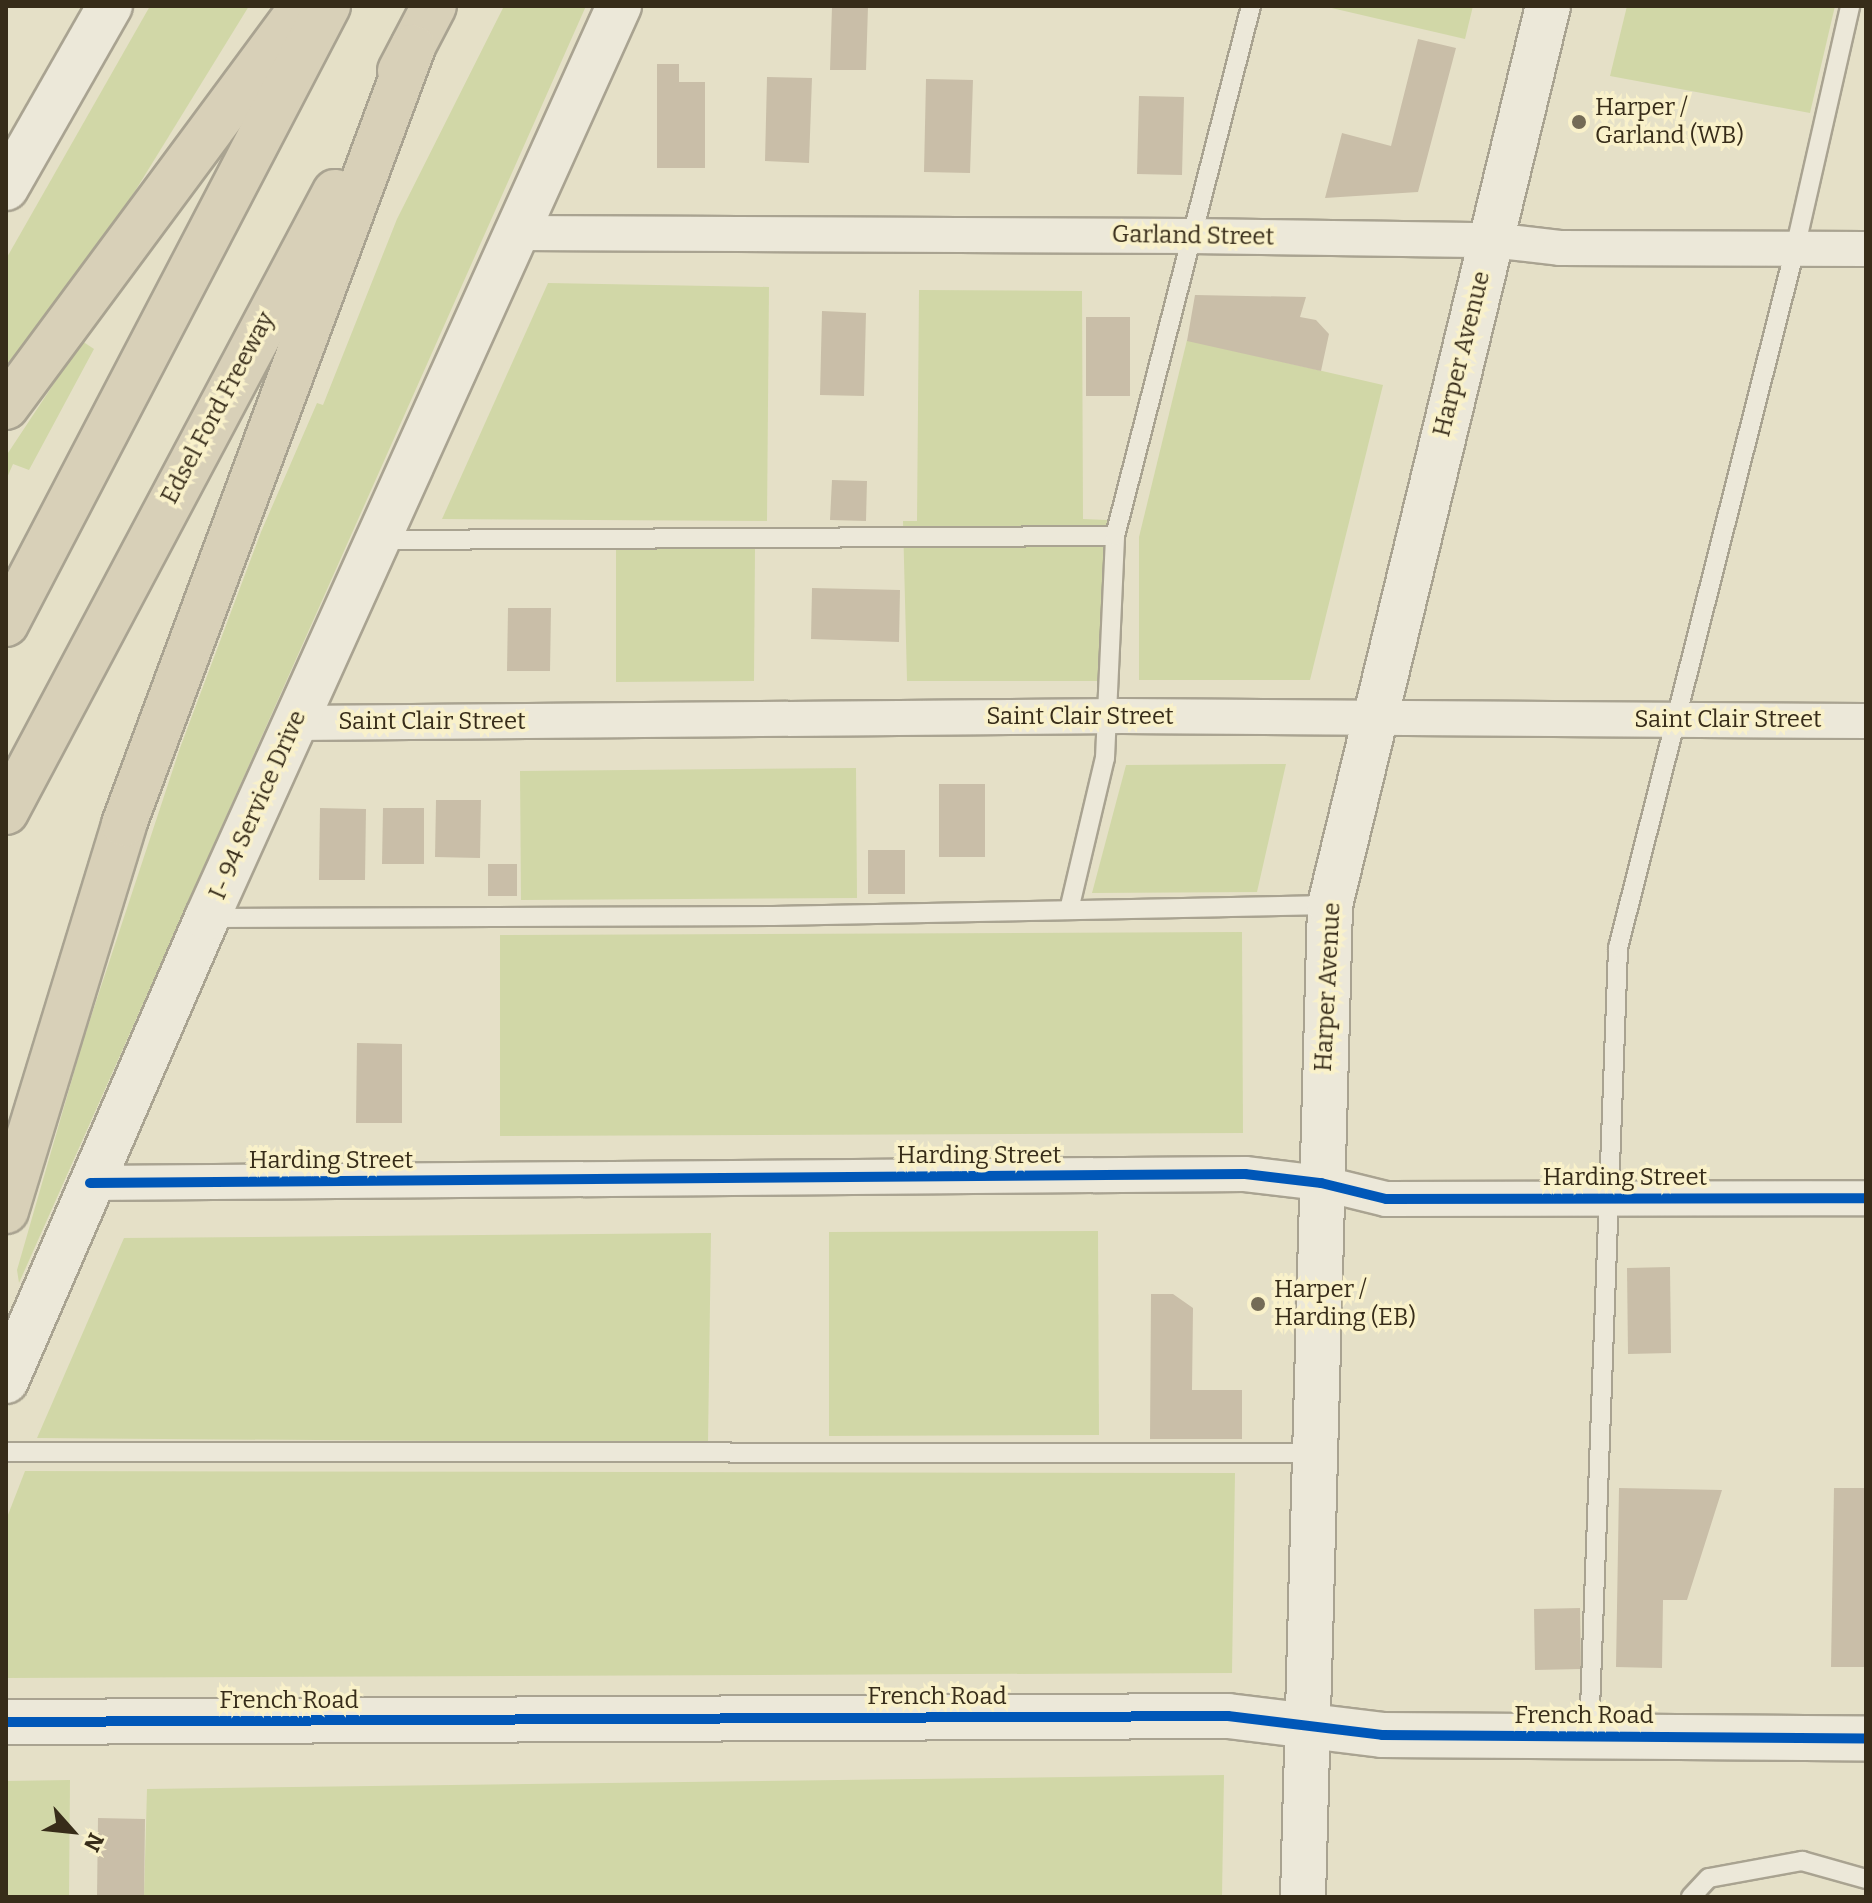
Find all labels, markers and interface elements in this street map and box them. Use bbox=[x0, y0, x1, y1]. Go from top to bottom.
place label: Harper / Garland (WB) bbox=[1595, 94, 1744, 150]
marker: Harper / Garland (WB) bbox=[1570, 113, 1588, 131]
street label: Garland Street bbox=[1112, 220, 1274, 252]
street label: Harper Avenue bbox=[1428, 268, 1496, 440]
street label: Edsel Ford Freeway bbox=[155, 307, 281, 509]
street label: Saint Clair Street bbox=[986, 703, 1174, 731]
street label: I- 94 Service Drive bbox=[203, 706, 313, 904]
street label: Saint Clair Street bbox=[1634, 706, 1822, 734]
street label: Saint Clair Street bbox=[338, 708, 526, 736]
street label: Harper Avenue bbox=[1309, 902, 1347, 1072]
street label: Harding Street bbox=[897, 1142, 1061, 1170]
street label: Harding Street bbox=[249, 1147, 413, 1175]
street label: Harding Street bbox=[1543, 1164, 1707, 1192]
place label: Harper / Harding (EB) bbox=[1274, 1276, 1416, 1332]
marker: Harper / Harding (EB) bbox=[1249, 1295, 1267, 1313]
street label: French Road bbox=[867, 1683, 1007, 1711]
street label: French Road bbox=[219, 1687, 359, 1715]
street label: French Road bbox=[1514, 1702, 1654, 1730]
north arrow bbox=[32, 1791, 112, 1871]
text: N bbox=[78, 1828, 110, 1856]

